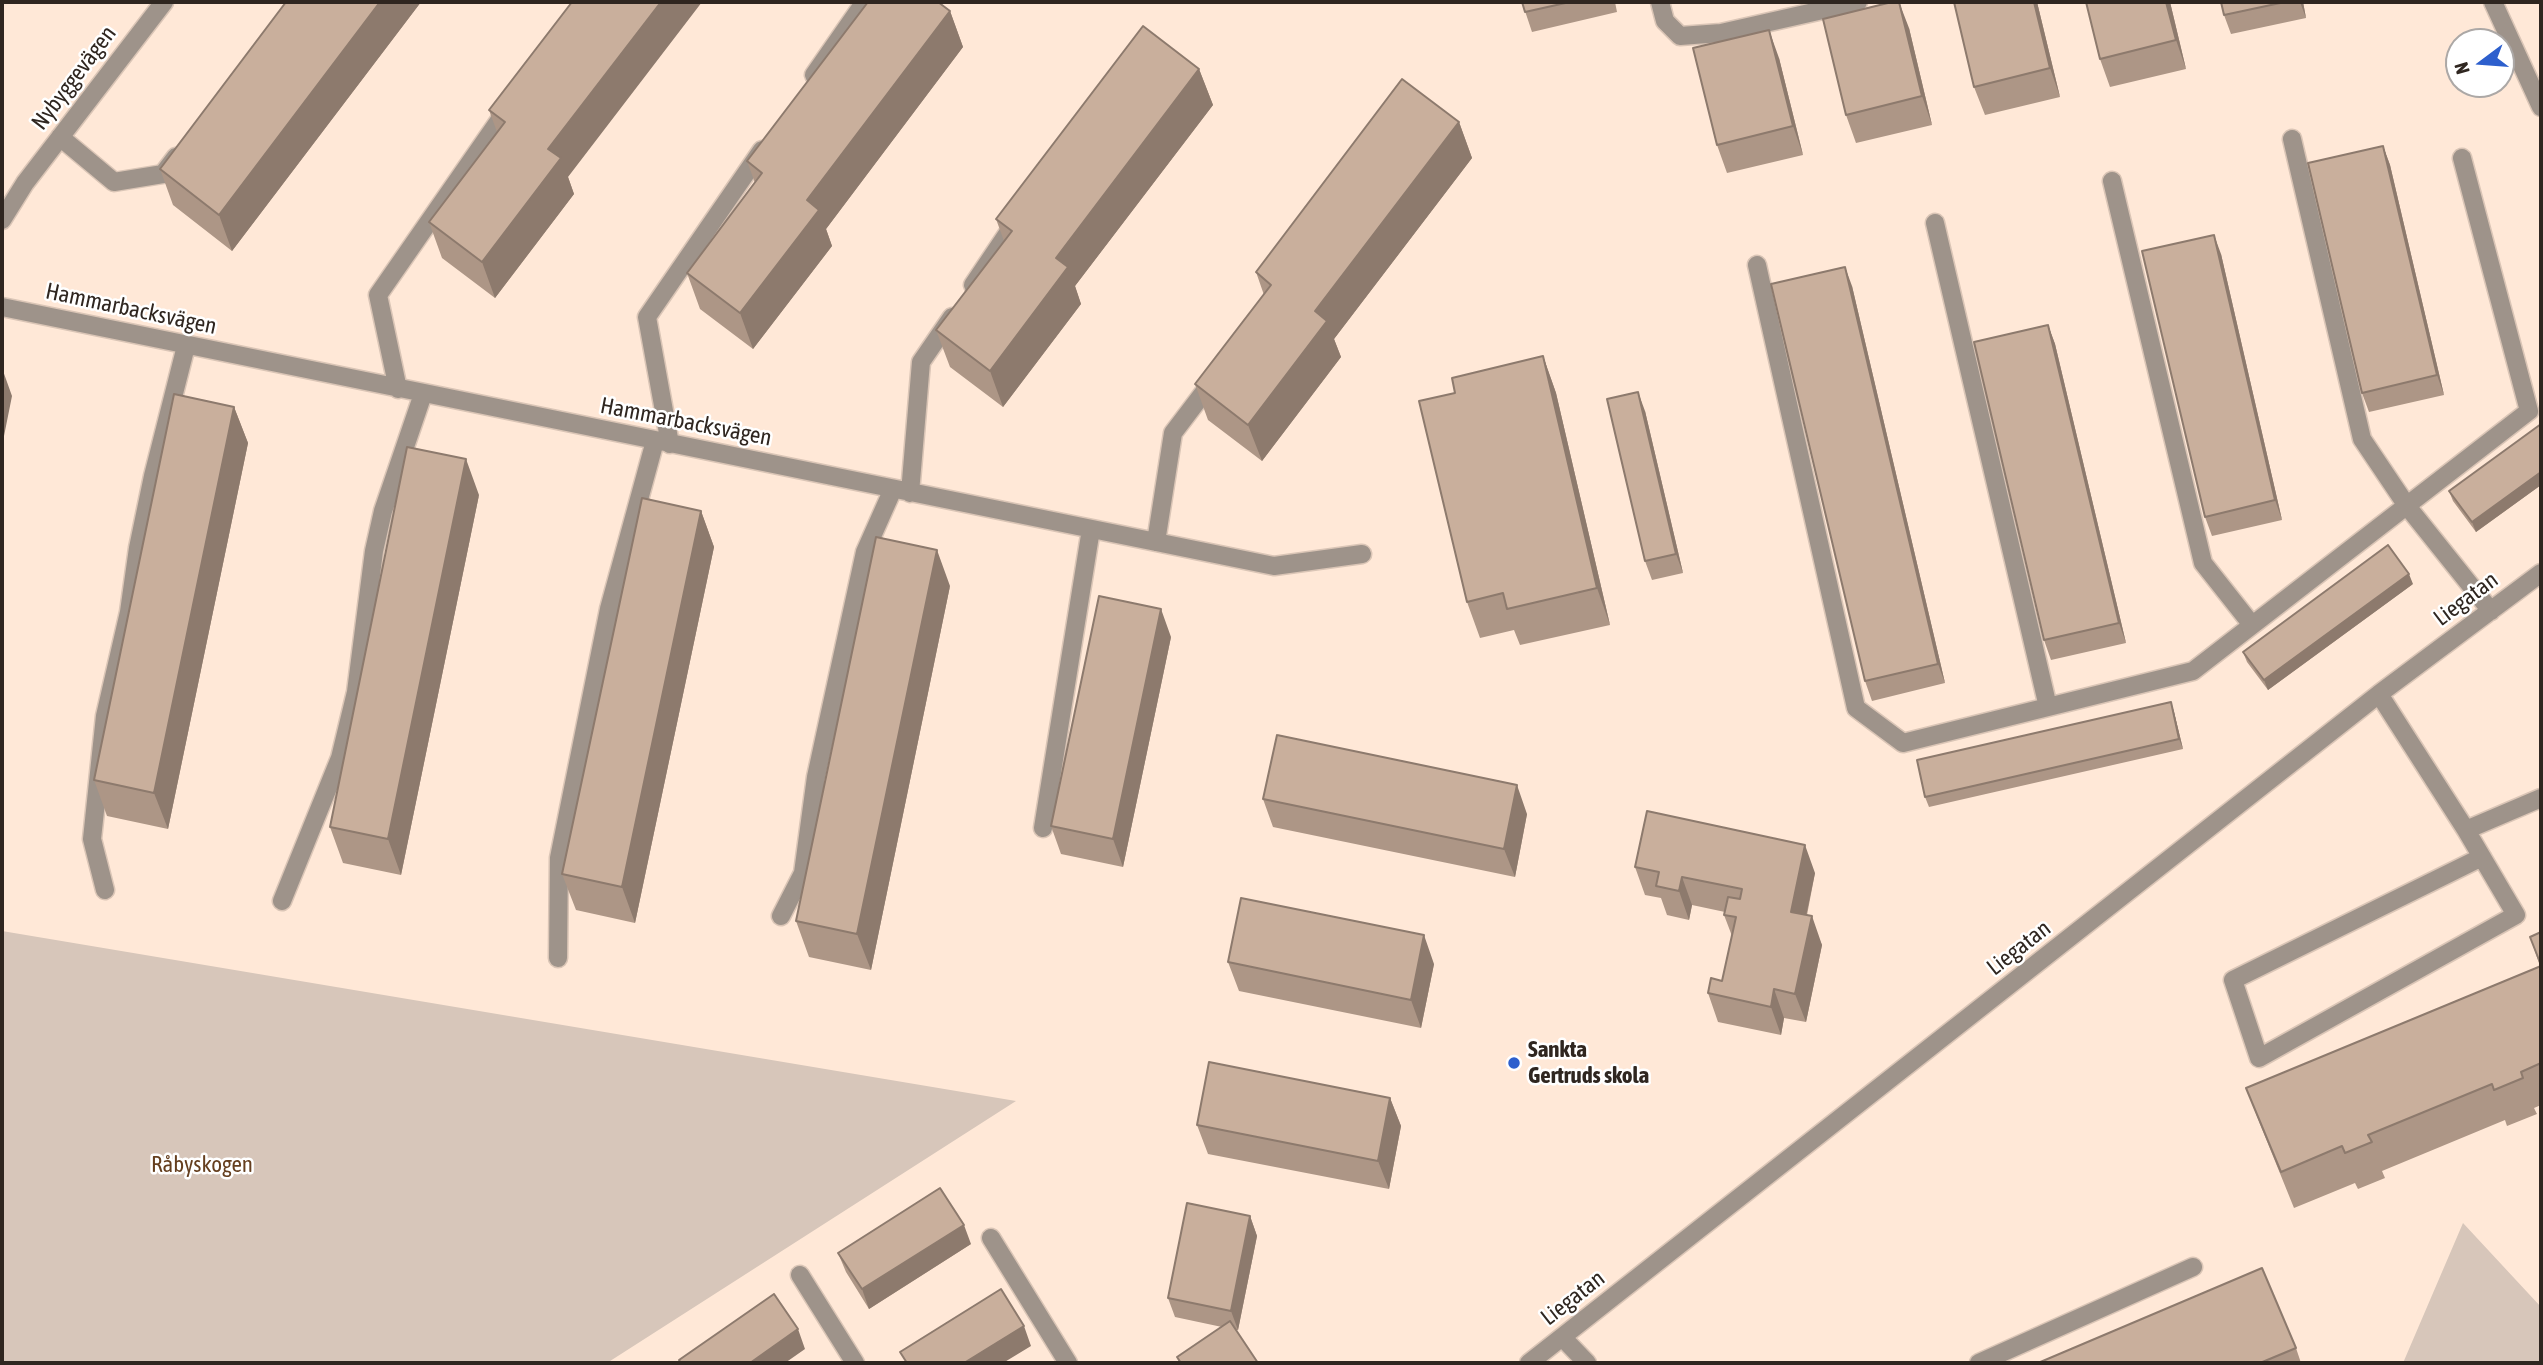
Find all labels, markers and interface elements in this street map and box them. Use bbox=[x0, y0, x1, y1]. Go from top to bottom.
street label: Nybyggevägen bbox=[26, 20, 122, 136]
north arrow bbox=[2445, 28, 2515, 98]
text: N bbox=[2450, 60, 2474, 77]
street label: Hammarbacksvägen bbox=[43, 277, 219, 341]
street label: Hammarbacksvägen bbox=[598, 392, 774, 452]
street label: Liegatan bbox=[2428, 566, 2504, 632]
street label: Liegatan bbox=[1982, 915, 2056, 981]
place label: Sankta Gertruds skola bbox=[1528, 1036, 1649, 1090]
marker: Sankta Gertruds skola bbox=[1506, 1055, 1522, 1071]
park label: Råbyskogen bbox=[151, 1151, 253, 1179]
street label: Liegatan bbox=[1536, 1265, 1610, 1331]

